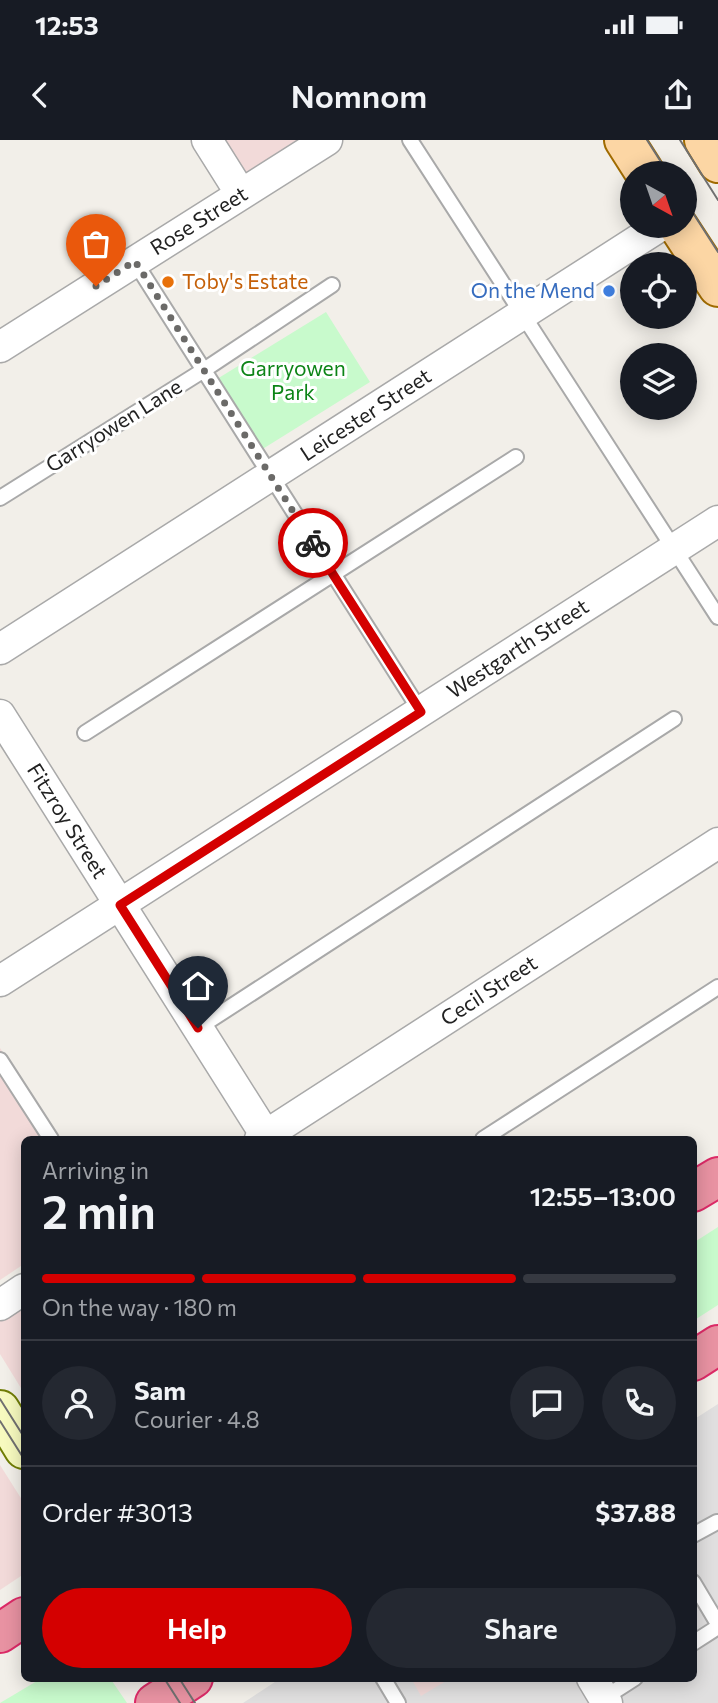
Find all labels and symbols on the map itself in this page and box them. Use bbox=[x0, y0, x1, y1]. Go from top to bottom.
north arrow bbox=[620, 161, 696, 238]
street label: Rose Street bbox=[145, 180, 251, 259]
pin bbox=[66, 214, 126, 286]
place label: Toby's Estate bbox=[182, 268, 308, 293]
marker: Toby's Estate bbox=[160, 274, 176, 290]
place label: On the Mend bbox=[471, 277, 595, 302]
marker: On the Mend bbox=[601, 283, 617, 299]
park label: Garryowen Park bbox=[240, 355, 346, 404]
street label: Leicester Street bbox=[295, 362, 435, 465]
street label: Garryowen Lane bbox=[41, 373, 186, 477]
courier bbox=[278, 508, 348, 578]
street label: Westgarth Street bbox=[442, 593, 593, 703]
street label: Fitzroy Street bbox=[23, 758, 114, 882]
street label: Cecil Street bbox=[435, 949, 541, 1030]
pin bbox=[168, 956, 228, 1028]

